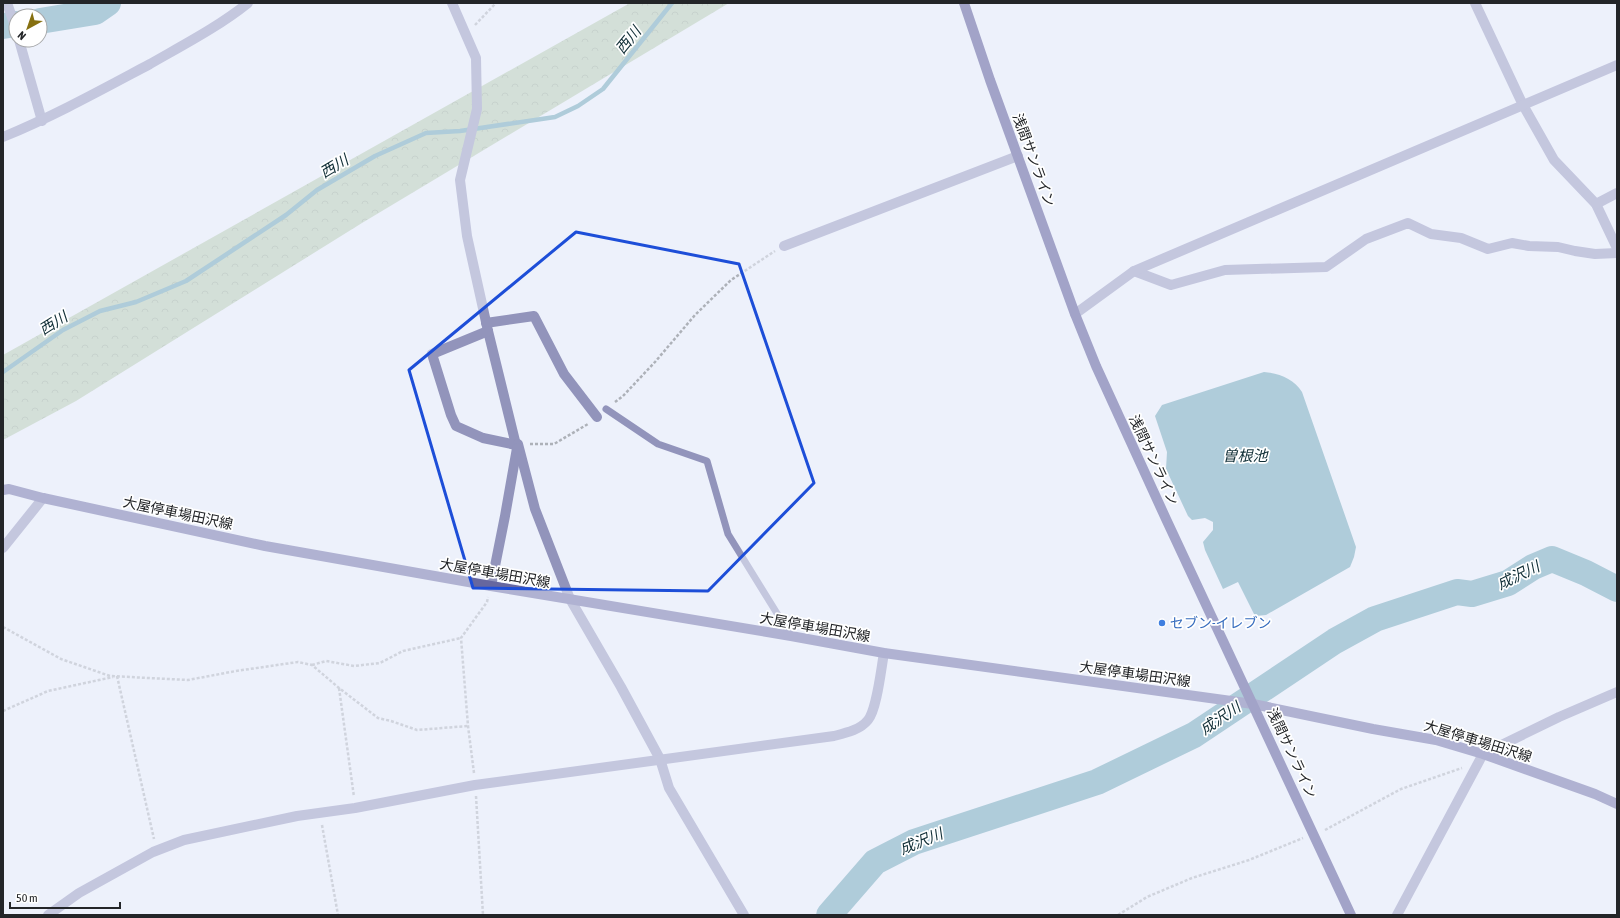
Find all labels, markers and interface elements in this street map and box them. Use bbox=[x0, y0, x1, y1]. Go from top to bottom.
north arrow bbox=[8, 8, 48, 48]
water label: 西川 bbox=[612, 21, 645, 57]
text: N bbox=[15, 29, 28, 42]
street label: 浅間サンライン bbox=[1010, 111, 1058, 209]
water label: 西川 bbox=[317, 150, 353, 181]
water label: 西川 bbox=[36, 307, 72, 338]
street label: 浅間サンライン bbox=[1126, 412, 1182, 508]
water label: 曽根池 bbox=[1222, 447, 1269, 464]
street label: 大屋停車場田沢線 bbox=[122, 494, 234, 532]
street label: 大屋停車場田沢線 bbox=[438, 555, 552, 591]
water label: 成沢川 bbox=[1494, 557, 1544, 593]
street label: 大屋停車場田沢線 bbox=[758, 609, 872, 645]
place label: セブン-イレブン bbox=[1170, 615, 1272, 631]
marker: セブン-イレブン bbox=[1157, 618, 1167, 628]
street label: 大屋停車場田沢線 bbox=[1078, 658, 1192, 690]
water label: 成沢川 bbox=[1197, 697, 1245, 738]
street label: 浅間サンライン bbox=[1264, 705, 1320, 801]
street label: 大屋停車場田沢線 bbox=[1422, 717, 1534, 765]
water label: 成沢川 bbox=[897, 824, 947, 857]
scale bar bbox=[10, 884, 120, 910]
text: 50 m bbox=[16, 891, 38, 905]

